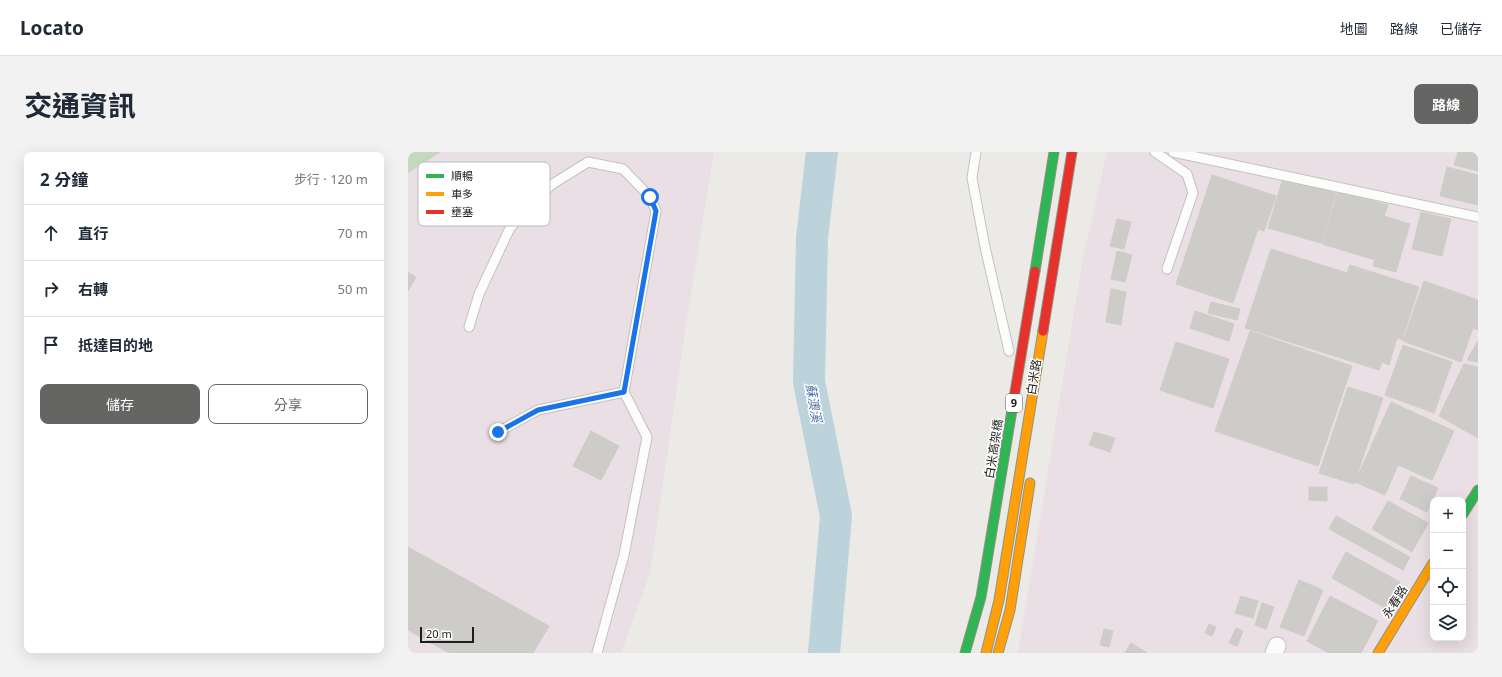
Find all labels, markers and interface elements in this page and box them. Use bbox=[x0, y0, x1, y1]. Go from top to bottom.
text: Locato bbox=[20, 15, 84, 41]
text: 地圖 bbox=[1340, 19, 1368, 38]
text: 路線 bbox=[1390, 19, 1418, 38]
text: 已儲存 bbox=[1440, 19, 1482, 38]
button: 路線 bbox=[1414, 84, 1478, 124]
text: 交通資訊 bbox=[24, 86, 136, 124]
legend bbox=[418, 162, 550, 226]
text: 2 分鐘 bbox=[40, 168, 88, 191]
text: 順暢 bbox=[451, 168, 473, 183]
text: 步行 · 120 m bbox=[294, 170, 368, 188]
text: 車多 bbox=[451, 186, 473, 201]
route start bbox=[641, 188, 659, 206]
text: 壅塞 bbox=[451, 204, 473, 219]
icon: ahead bbox=[40, 222, 62, 244]
text: 直行 bbox=[78, 223, 108, 243]
text: 70 m bbox=[338, 224, 368, 242]
icon: right bbox=[40, 278, 62, 300]
text: 右轉 bbox=[78, 279, 108, 299]
text: 50 m bbox=[338, 280, 368, 298]
icon: arrive bbox=[40, 334, 62, 356]
text: 抵達目的地 bbox=[78, 335, 153, 355]
street label: 白米路 bbox=[1022, 358, 1045, 396]
water label: 蘇澳溪 bbox=[802, 382, 827, 426]
button: 儲存 bbox=[40, 384, 200, 424]
button: 分享 bbox=[208, 384, 368, 424]
road number: 9 bbox=[1006, 394, 1022, 412]
street label: 白米高架橋 bbox=[980, 418, 1007, 480]
route end bbox=[489, 423, 507, 441]
map controls bbox=[1430, 497, 1466, 641]
button: + bbox=[1430, 497, 1466, 533]
button: − bbox=[1430, 533, 1466, 569]
button: locate bbox=[1430, 569, 1466, 605]
street label: 永春路 bbox=[1378, 582, 1411, 622]
button: layers bbox=[1430, 605, 1466, 641]
scale bar bbox=[420, 625, 474, 644]
text: 20 m bbox=[426, 626, 452, 641]

